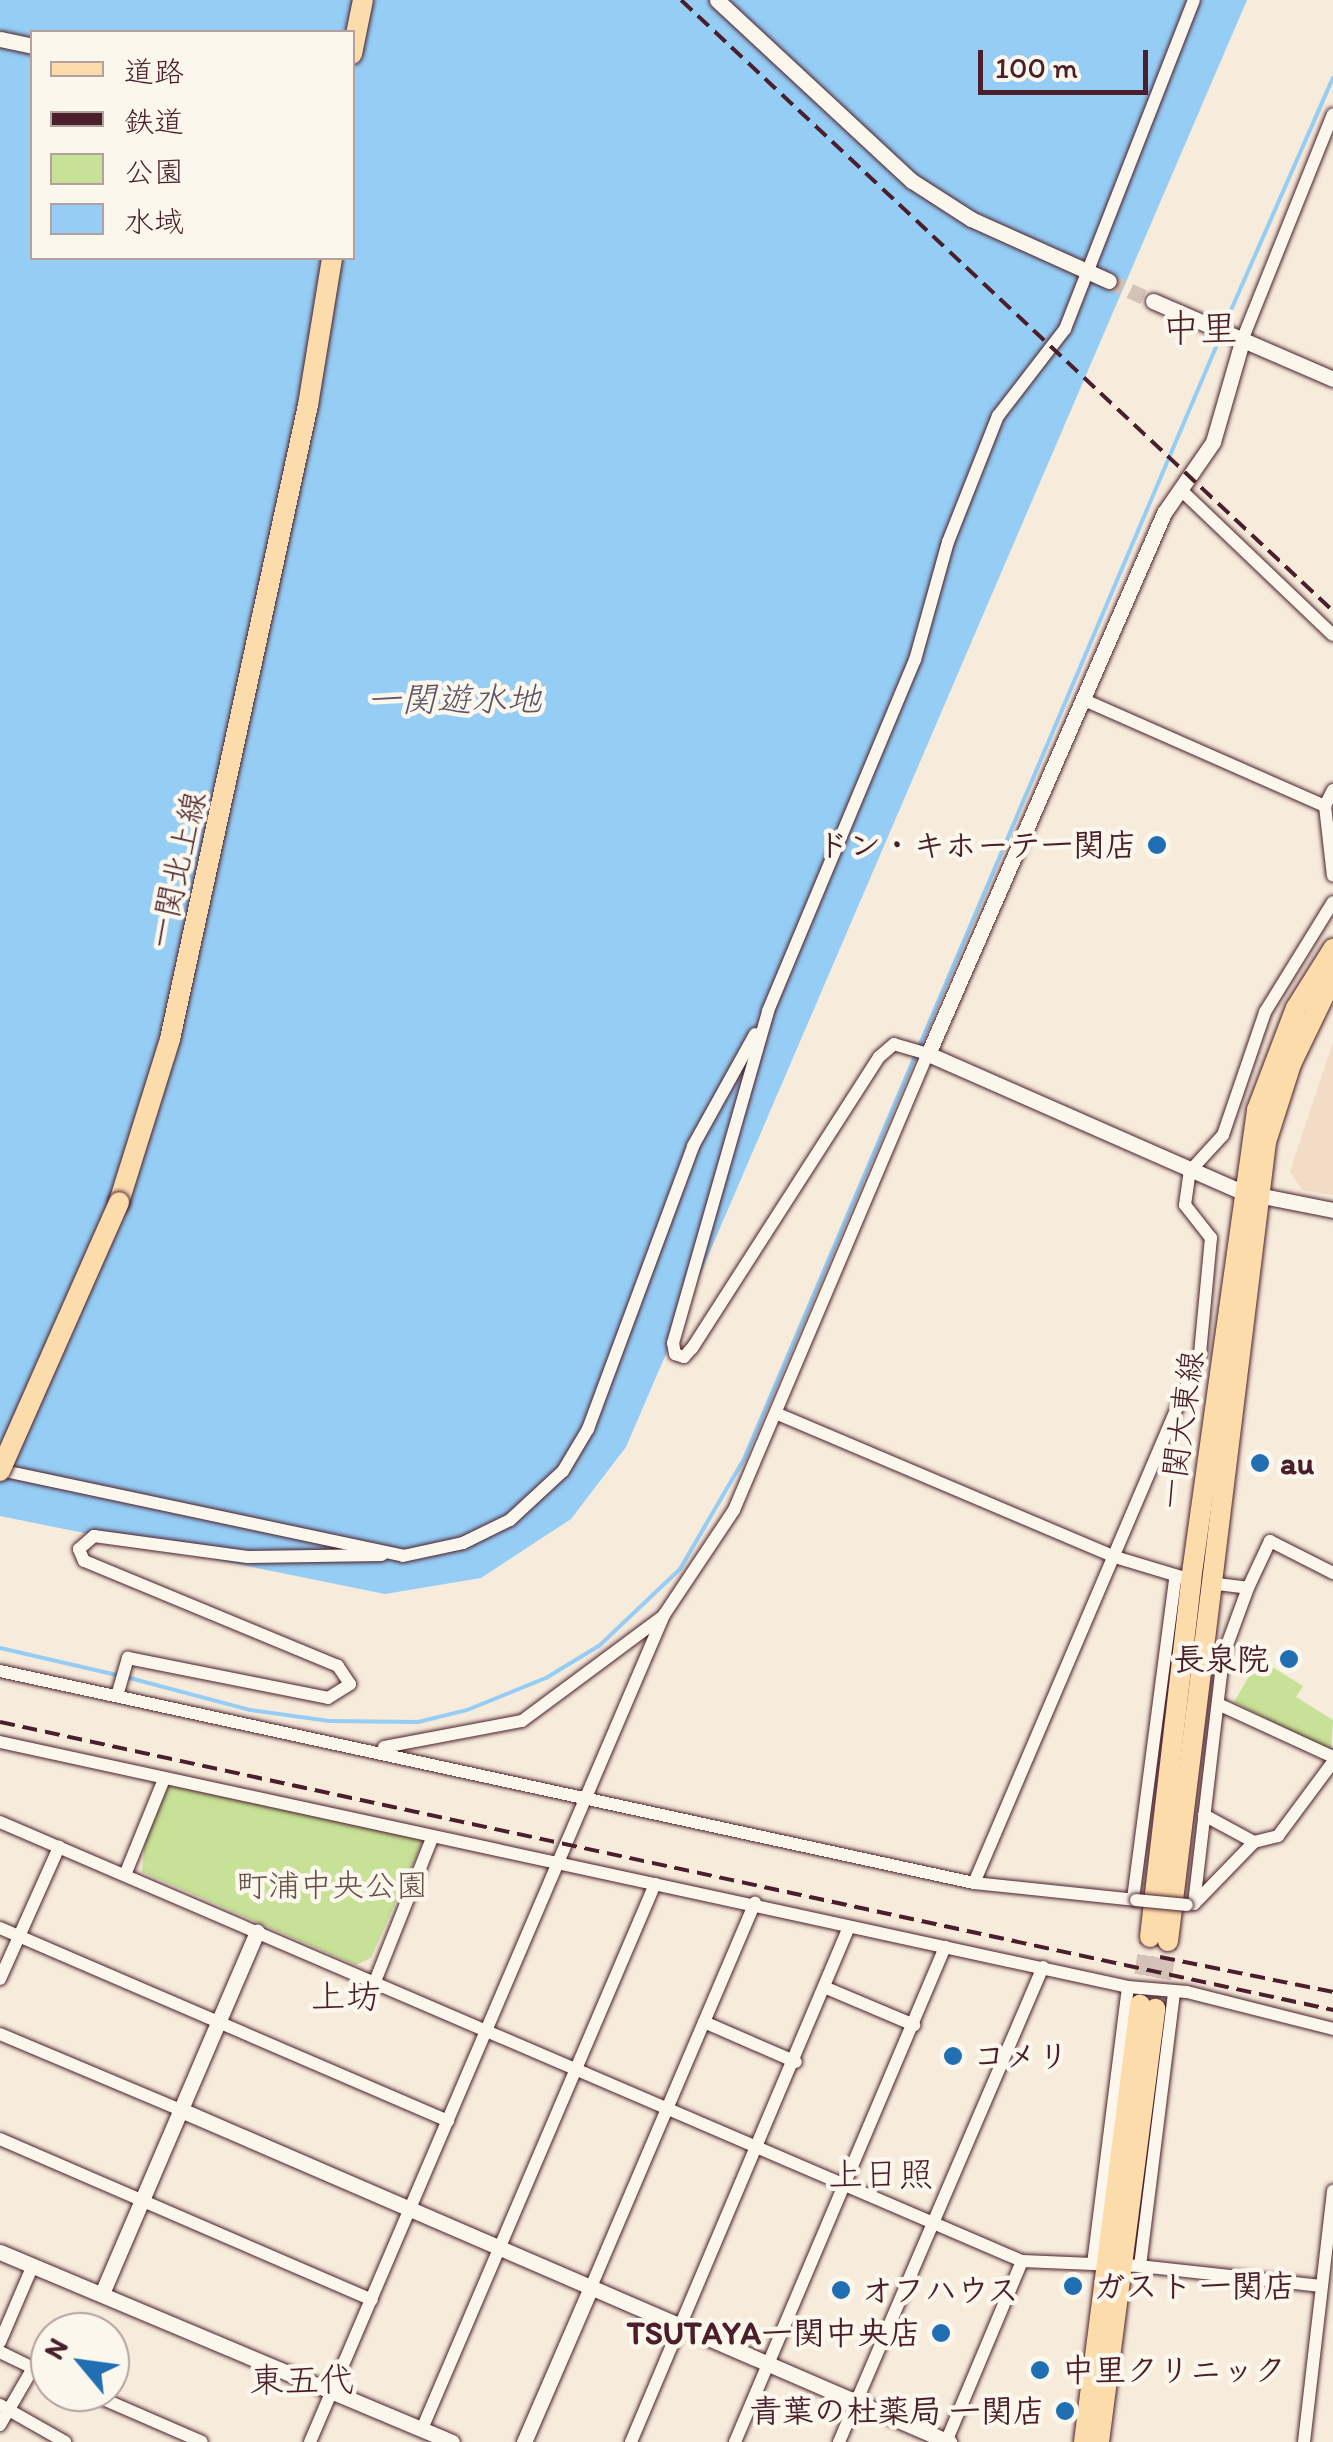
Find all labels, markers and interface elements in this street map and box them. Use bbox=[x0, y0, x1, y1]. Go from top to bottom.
legend bbox=[30, 30, 355, 260]
scale bar bbox=[983, 30, 1153, 92]
text: 100 m bbox=[995, 49, 1078, 86]
text: 道路 bbox=[124, 53, 184, 90]
text: 鉄道 bbox=[124, 103, 184, 140]
text: 公園 bbox=[124, 153, 184, 190]
text: 水域 bbox=[124, 203, 184, 240]
district label: 中里 bbox=[1162, 306, 1238, 352]
water label: 一関遊水地 bbox=[367, 678, 541, 720]
street label: 一関北上線 bbox=[140, 788, 214, 952]
place label: ドン・キホーテ一関店 bbox=[817, 826, 1137, 864]
marker: ドン・キホーテ一関店 bbox=[1146, 834, 1168, 856]
street label: 一関大東線 bbox=[1151, 1348, 1211, 1512]
place label: au bbox=[1280, 1444, 1314, 1482]
marker: au bbox=[1249, 1452, 1271, 1474]
place label: 長泉院 bbox=[1173, 1640, 1269, 1678]
marker: 長泉院 bbox=[1278, 1648, 1300, 1670]
park label: 町浦中央公園 bbox=[236, 1866, 428, 1904]
district label: 上坊 bbox=[311, 1975, 381, 2017]
place label: コメリ bbox=[973, 2037, 1069, 2075]
marker: コメリ bbox=[942, 2045, 964, 2067]
district label: 上日照 bbox=[829, 2153, 933, 2195]
place label: ガスト 一関店 bbox=[1093, 2267, 1292, 2305]
place label: オフハウス bbox=[861, 2271, 1021, 2309]
marker: ガスト 一関店 bbox=[1062, 2275, 1084, 2297]
marker: オフハウス bbox=[830, 2279, 852, 2301]
north arrow bbox=[30, 2312, 130, 2412]
place label: TSUTAYA一関中央店 bbox=[627, 2314, 921, 2352]
marker: TSUTAYA一関中央店 bbox=[930, 2322, 952, 2344]
text: N bbox=[36, 2332, 75, 2365]
place label: 中里クリニック bbox=[1062, 2351, 1286, 2389]
marker: 中里クリニック bbox=[1027, 2357, 1053, 2383]
district label: 東五代 bbox=[250, 2359, 354, 2401]
place label: 青葉の杜薬局 一関店 bbox=[750, 2392, 1045, 2430]
marker: 青葉の杜薬局 一関店 bbox=[1054, 2400, 1076, 2422]

